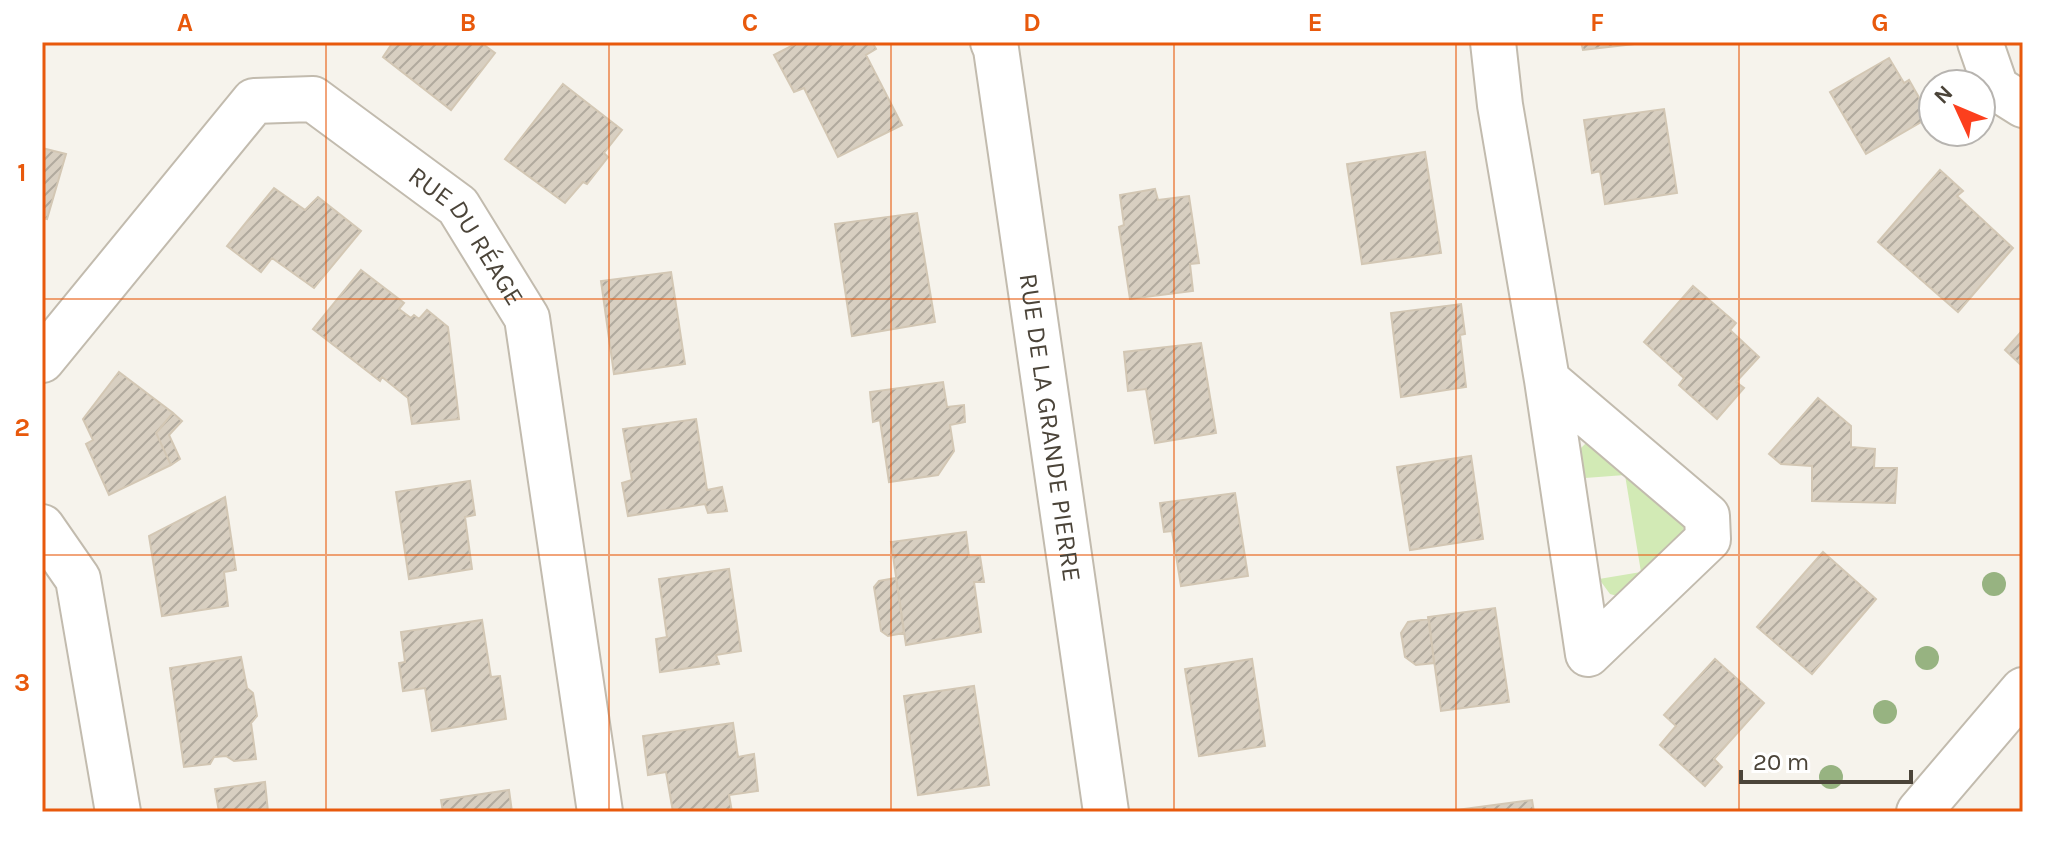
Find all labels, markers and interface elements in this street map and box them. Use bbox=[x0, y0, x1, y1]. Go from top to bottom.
text: A bbox=[177, 7, 193, 38]
text: B bbox=[460, 7, 476, 38]
text: C bbox=[742, 7, 758, 38]
text: D bbox=[1023, 7, 1041, 38]
text: E bbox=[1307, 7, 1323, 38]
text: F bbox=[1590, 7, 1604, 38]
text: G bbox=[1871, 7, 1889, 38]
north arrow bbox=[1917, 68, 1997, 148]
text: N bbox=[1928, 80, 1958, 110]
text: 1 bbox=[17, 157, 27, 188]
street label: RUE DU RÉAGE bbox=[402, 160, 530, 311]
street label: RUE DE LA GRANDE PIERRE bbox=[1013, 271, 1088, 584]
text: 2 bbox=[14, 412, 30, 443]
text: 3 bbox=[14, 667, 30, 698]
scale bar bbox=[1741, 734, 1911, 784]
text: 20 m bbox=[1753, 748, 1809, 776]

